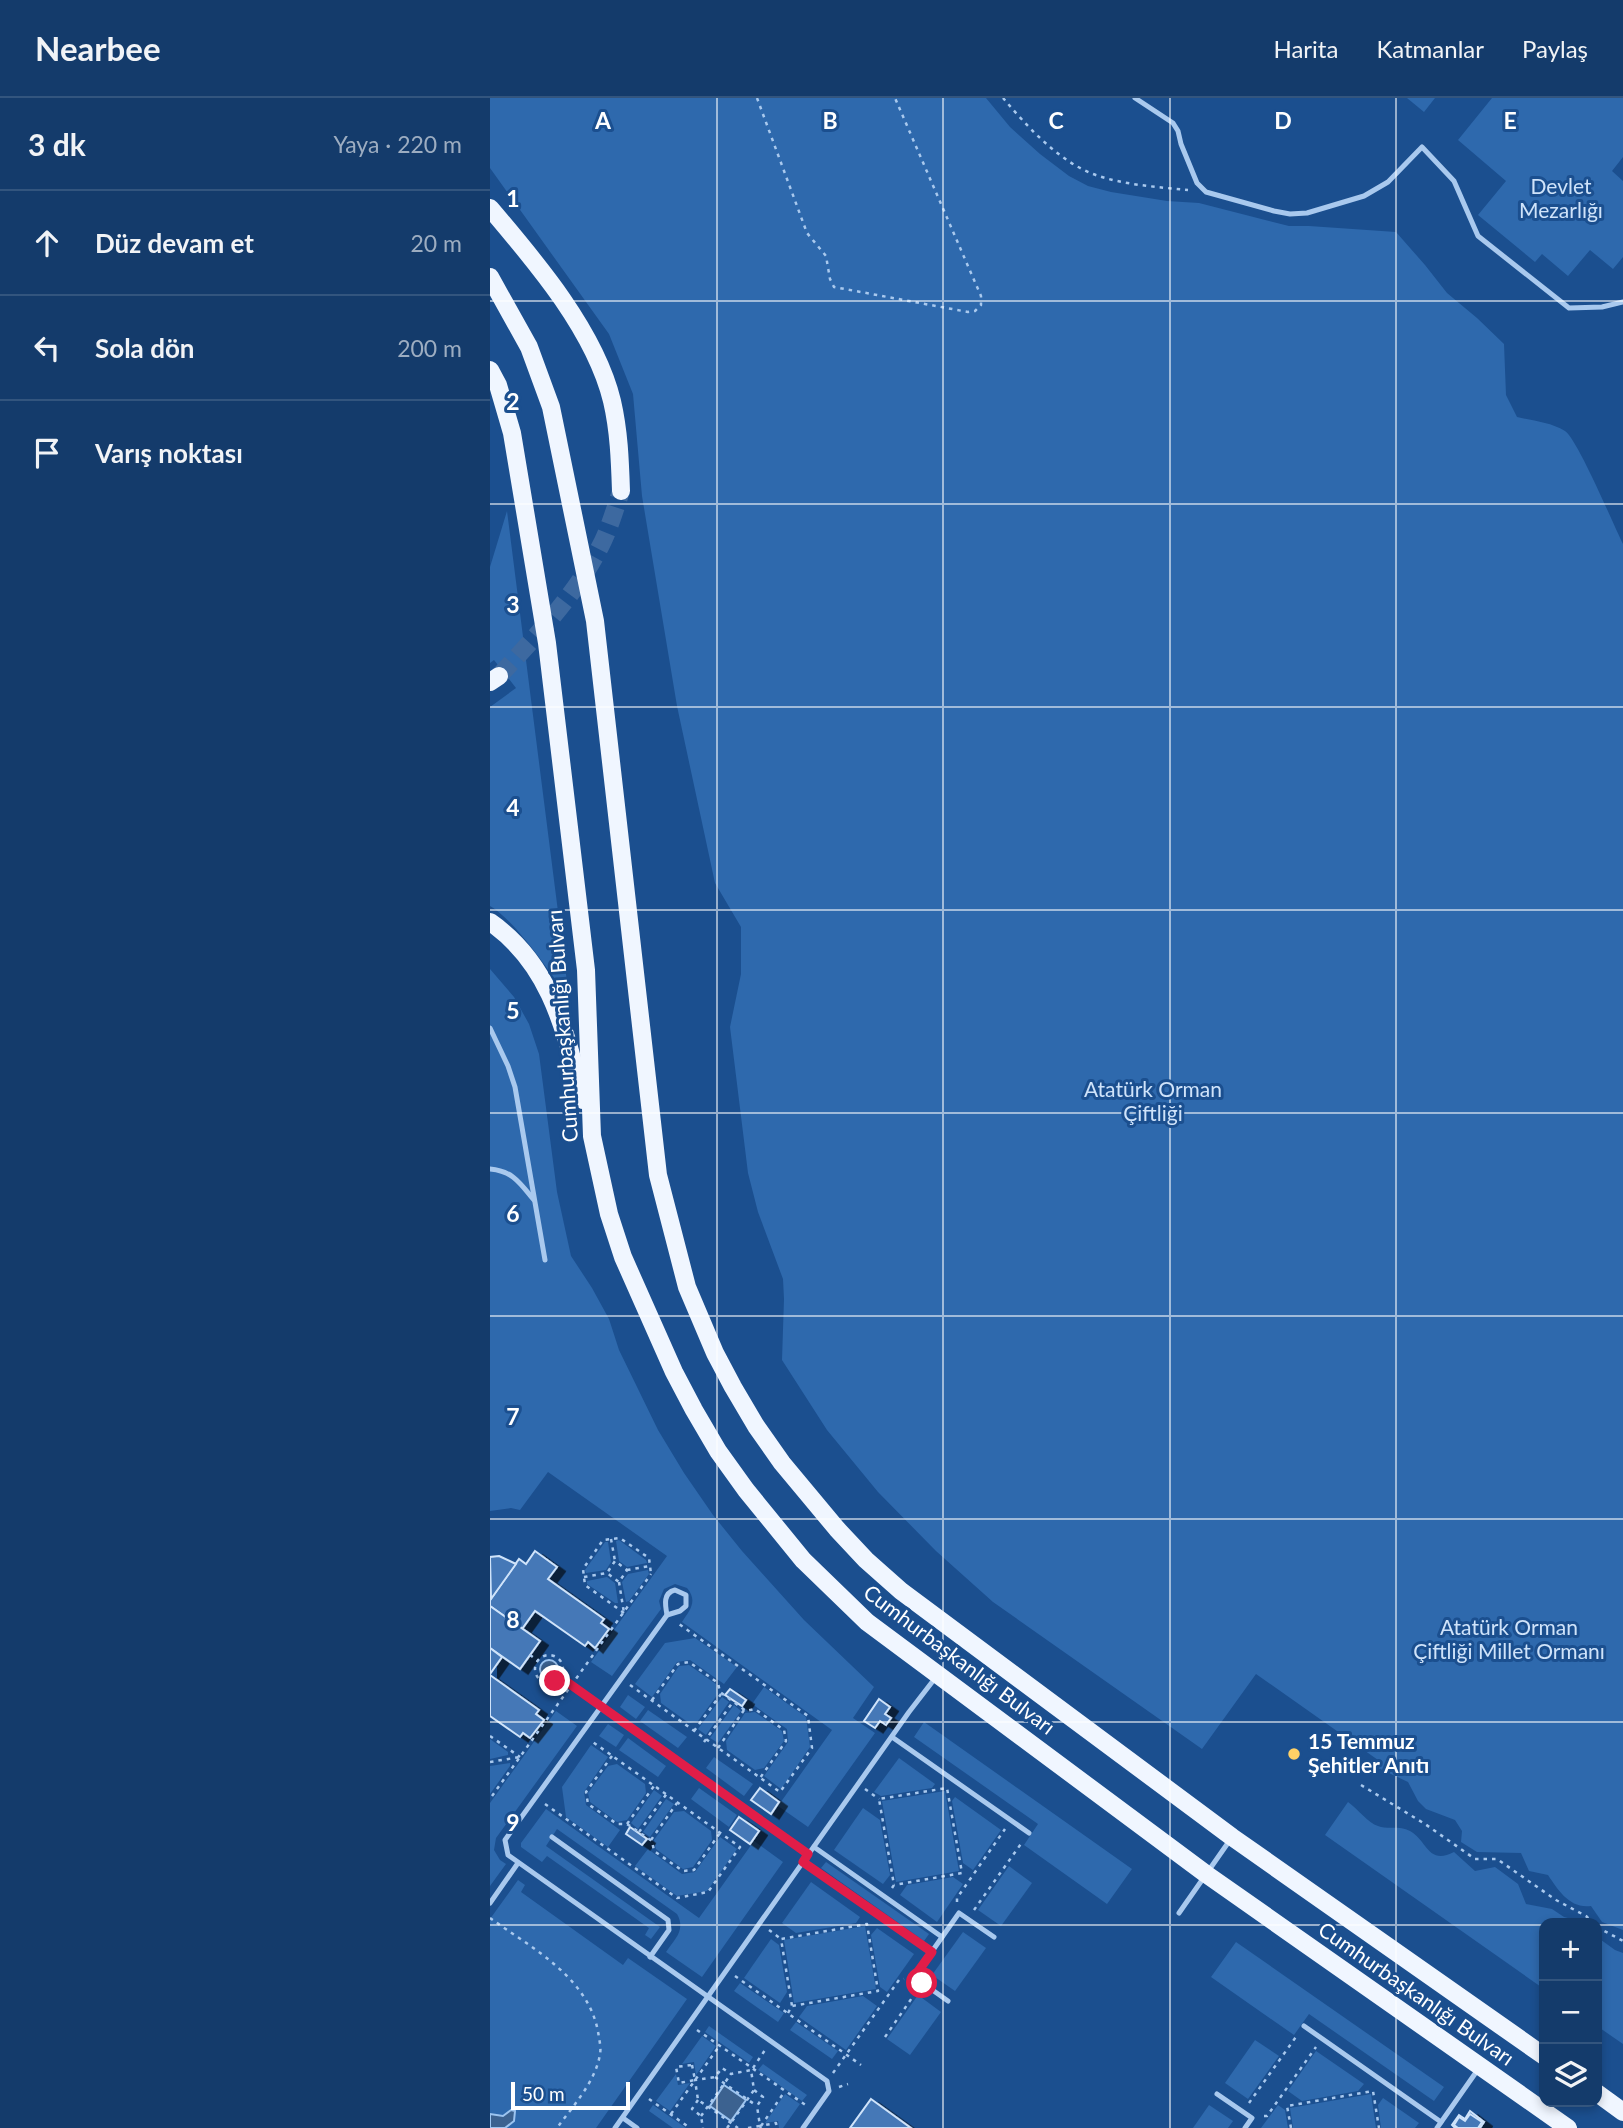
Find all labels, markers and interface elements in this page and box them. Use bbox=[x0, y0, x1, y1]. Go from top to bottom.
text: Nearbee bbox=[35, 28, 161, 68]
text: Harita bbox=[1273, 34, 1338, 63]
text: Katmanlar bbox=[1376, 34, 1484, 63]
text: Paylaş bbox=[1522, 34, 1588, 63]
text: A bbox=[594, 106, 612, 134]
text: B bbox=[822, 106, 838, 134]
text: C bbox=[1048, 106, 1064, 134]
text: D bbox=[1274, 106, 1292, 134]
text: E bbox=[1503, 106, 1517, 134]
text: 3 dk bbox=[28, 126, 86, 162]
text: Yaya · 220 m bbox=[333, 130, 462, 158]
park label: Devlet Mezarlığı bbox=[1519, 173, 1603, 222]
text: 1 bbox=[506, 184, 520, 212]
icon: ahead bbox=[28, 224, 66, 262]
text: Düz devam et bbox=[95, 227, 254, 259]
text: 20 m bbox=[411, 229, 462, 257]
icon: left bbox=[28, 329, 66, 367]
text: Sola dön bbox=[95, 332, 195, 364]
text: 200 m bbox=[397, 334, 462, 362]
text: 2 bbox=[506, 387, 520, 415]
icon: arrive bbox=[28, 434, 66, 472]
text: Varış noktası bbox=[95, 437, 243, 469]
text: 3 bbox=[506, 590, 520, 618]
text: 4 bbox=[506, 793, 520, 821]
street label: Cumhurbaşkanlığı Bulvarı bbox=[541, 909, 582, 1143]
text: 5 bbox=[506, 996, 520, 1024]
park label: Atatürk Orman Çiftliği bbox=[1084, 1076, 1222, 1125]
text: 6 bbox=[506, 1199, 520, 1227]
text: 7 bbox=[506, 1402, 520, 1430]
street label: Cumhurbaşkanlığı Bulvarı bbox=[859, 1579, 1061, 1739]
text: 8 bbox=[506, 1605, 520, 1633]
park label: Atatürk Orman Çiftliği Millet Ormanı bbox=[1413, 1614, 1605, 1663]
route end bbox=[539, 1665, 570, 1696]
place label: 15 Temmuz Şehitler Anıtı bbox=[1308, 1728, 1429, 1777]
marker: 15 Temmuz Şehitler Anıtı bbox=[1286, 1746, 1302, 1762]
text: 9 bbox=[506, 1808, 520, 1836]
street label: Cumhurbaşkanlığı Bulvarı bbox=[1314, 1916, 1520, 2070]
map controls bbox=[1539, 1918, 1602, 2107]
button: + bbox=[1539, 1918, 1602, 1981]
route start bbox=[906, 1967, 937, 1998]
button: − bbox=[1539, 1981, 1602, 2044]
button: layers bbox=[1539, 2044, 1602, 2107]
scale bar bbox=[511, 2079, 630, 2111]
text: 50 m bbox=[522, 2082, 565, 2105]

